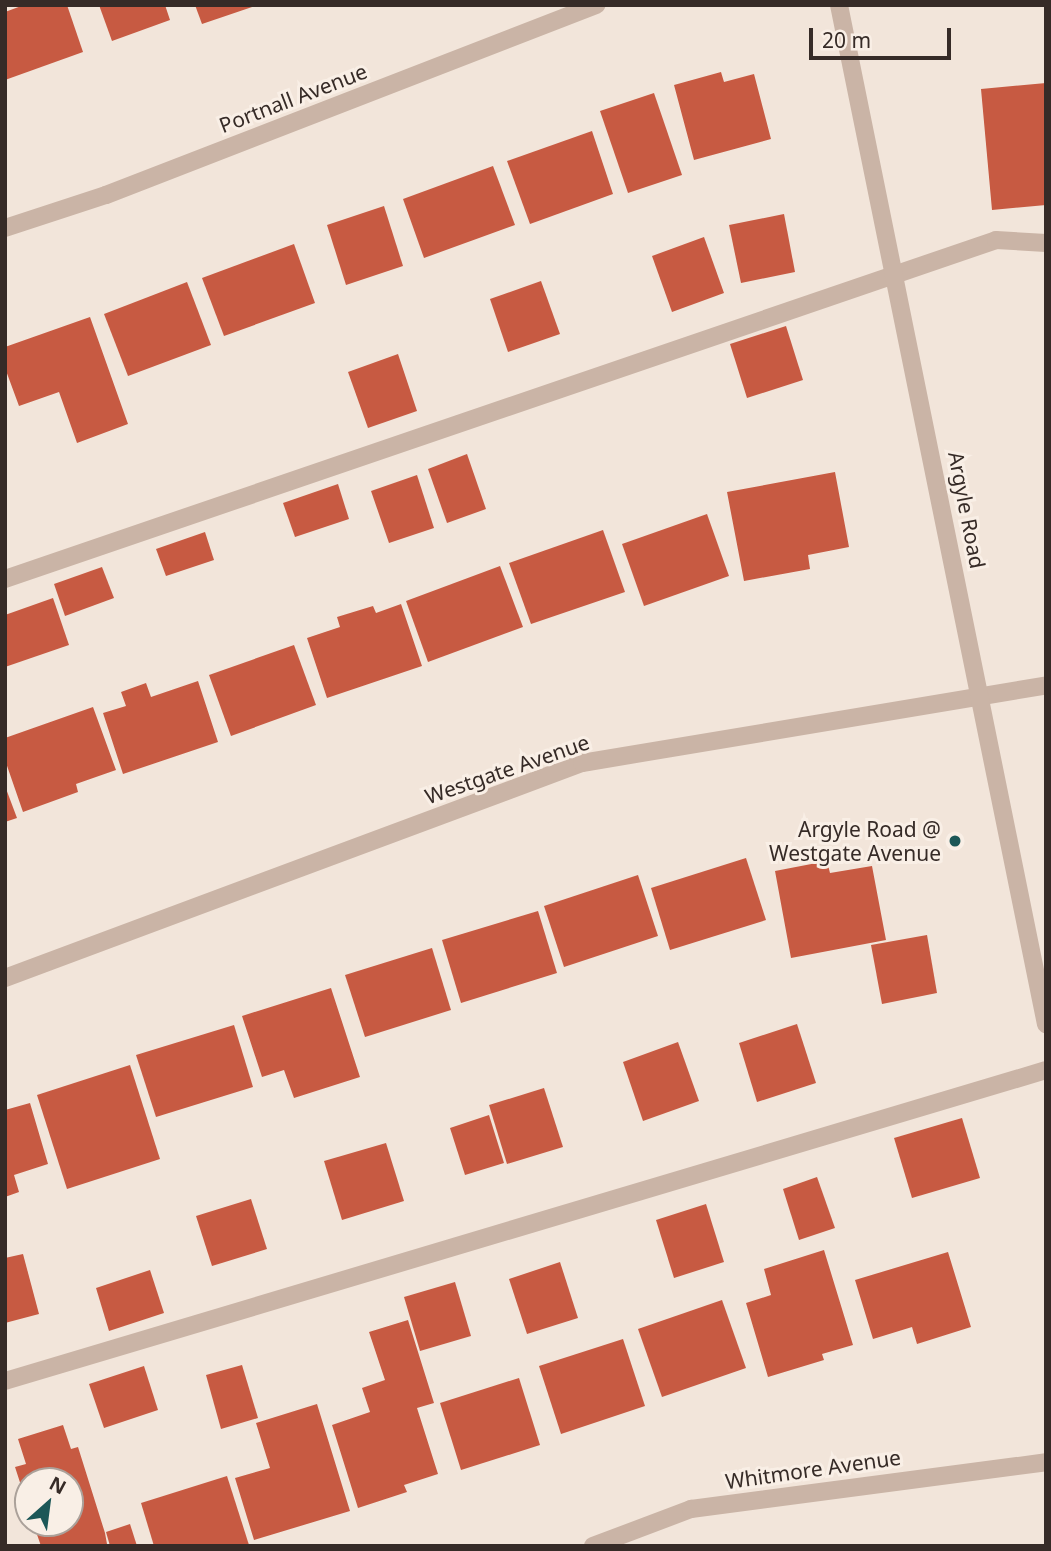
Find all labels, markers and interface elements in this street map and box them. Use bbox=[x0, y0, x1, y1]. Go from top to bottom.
scale bar bbox=[813, 14, 955, 58]
text: 20 m bbox=[822, 26, 871, 54]
street label: Portnall Avenue bbox=[215, 58, 371, 138]
street label: Argyle Road bbox=[943, 449, 991, 571]
street label: Westgate Avenue bbox=[422, 729, 592, 809]
place label: Argyle Road @ Westgate Avenue bbox=[769, 816, 941, 866]
marker: Argyle Road @ Westgate Avenue bbox=[947, 833, 963, 849]
street label: Whitmore Avenue bbox=[724, 1444, 902, 1494]
north arrow bbox=[14, 1467, 84, 1537]
text: N bbox=[45, 1470, 71, 1500]

